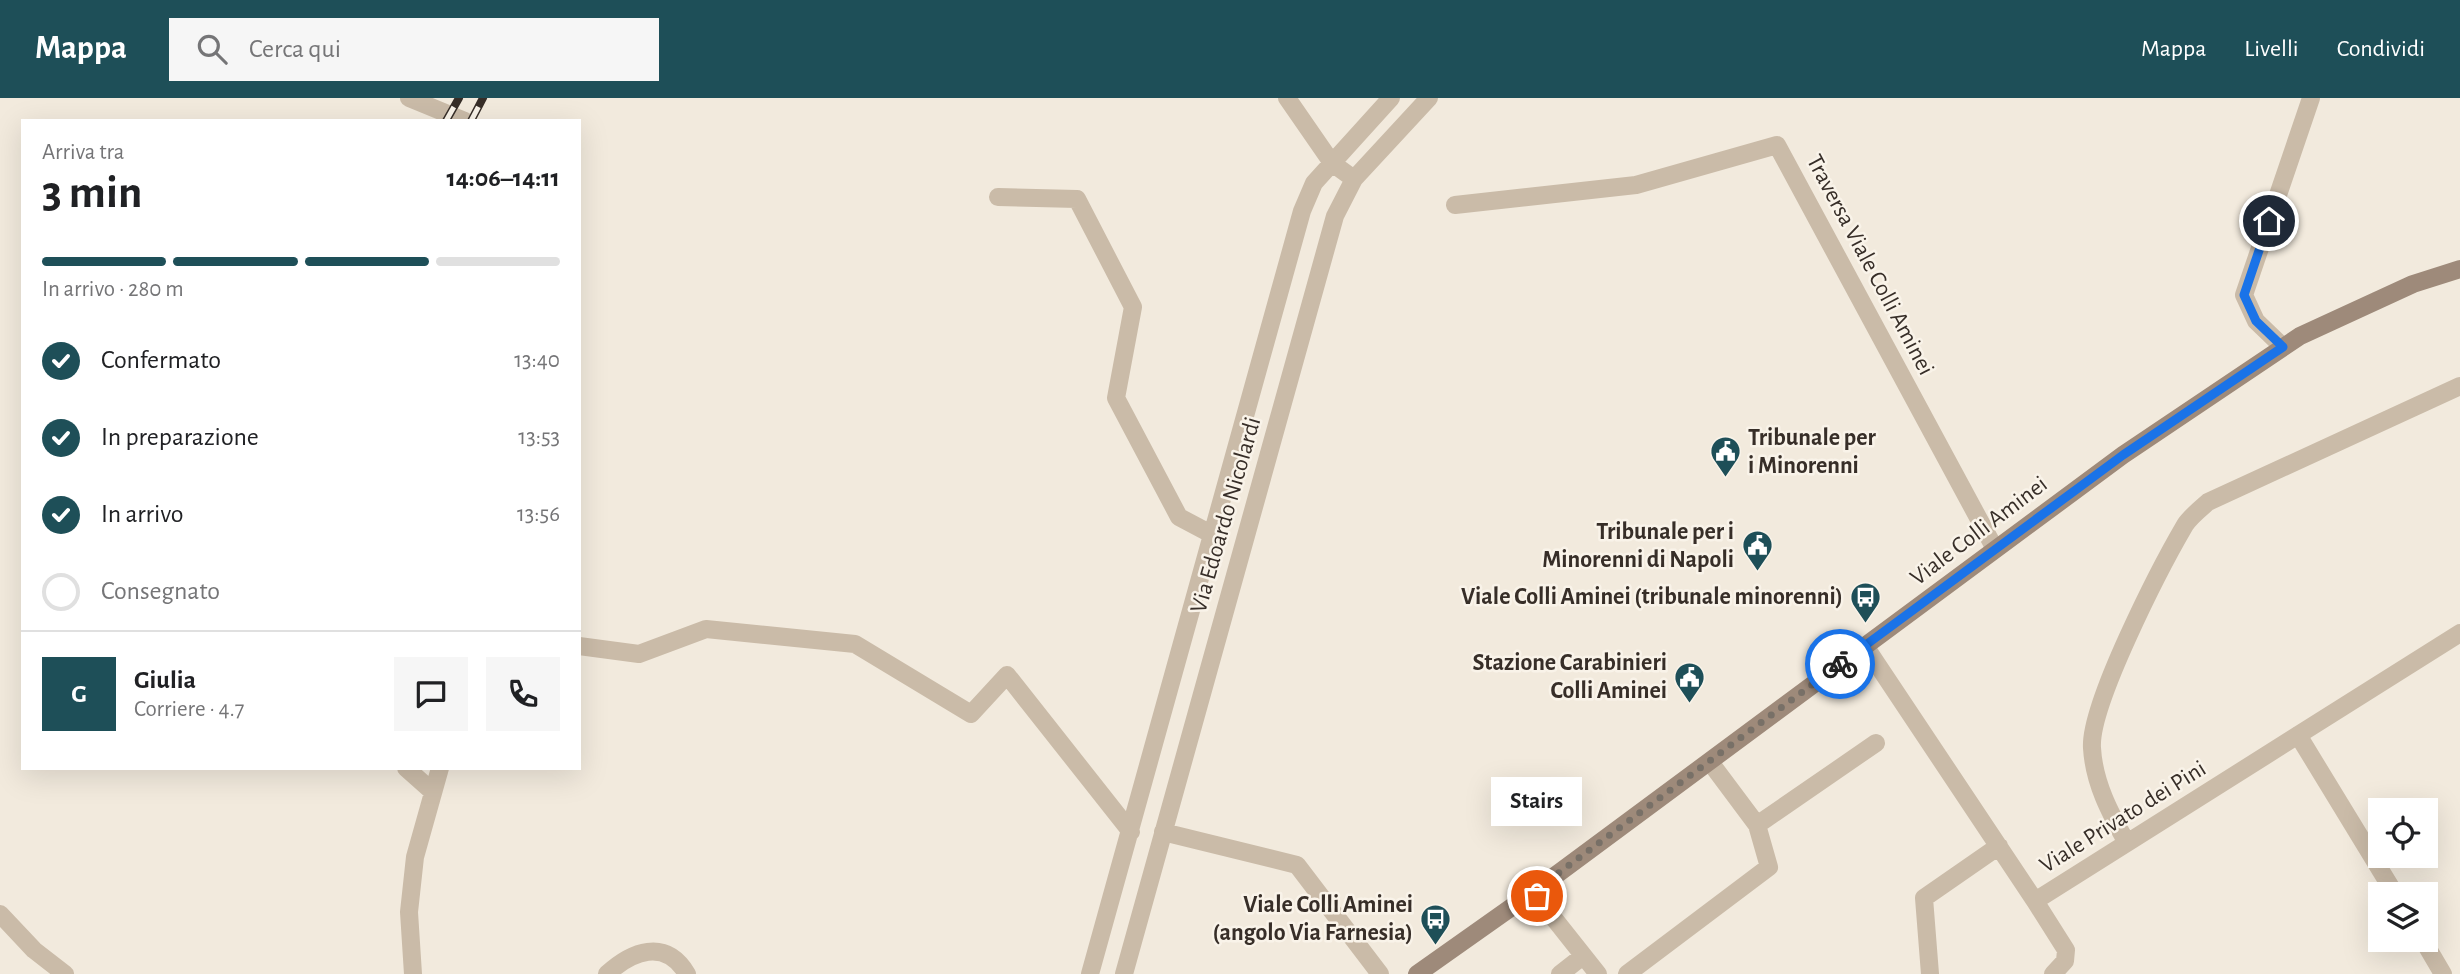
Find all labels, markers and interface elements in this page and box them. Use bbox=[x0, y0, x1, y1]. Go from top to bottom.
search box bbox=[169, 18, 659, 81]
icon: search bbox=[193, 30, 231, 68]
text: Mappa bbox=[35, 32, 127, 65]
text: Cerca qui bbox=[249, 36, 341, 62]
text: Mappa bbox=[2141, 37, 2206, 61]
text: Livelli bbox=[2244, 37, 2299, 61]
text: Condividi bbox=[2337, 37, 2425, 61]
text: Arriva tra bbox=[42, 141, 124, 164]
street label: Traversa Viale Colli Aminei bbox=[1802, 151, 1938, 379]
text: 14:06–14:11 bbox=[446, 165, 560, 191]
text: 3 min bbox=[42, 170, 142, 216]
pin bbox=[2239, 191, 2299, 251]
icon: home bbox=[2250, 202, 2288, 240]
text: In arrivo · 280 m bbox=[42, 278, 184, 301]
icon: check bbox=[42, 342, 80, 380]
text: Confermato bbox=[101, 347, 221, 373]
text: 13:40 bbox=[514, 349, 560, 372]
street label: Via Edoardo Nicolardi bbox=[1187, 414, 1265, 616]
icon: check bbox=[42, 419, 80, 457]
text: In preparazione bbox=[101, 424, 259, 450]
text: 13:53 bbox=[518, 426, 560, 449]
place label: Tribunale per i Minorenni bbox=[1748, 426, 1877, 478]
public building icon: Tribunale per i Minorenni bbox=[1708, 435, 1742, 479]
street label: Viale Colli Aminei bbox=[1906, 472, 2052, 590]
icon: check bbox=[42, 496, 80, 534]
text: In arrivo bbox=[101, 501, 184, 527]
text: 13:56 bbox=[517, 503, 560, 526]
place label: Tribunale per i Minorenni di Napoli bbox=[1542, 520, 1734, 572]
public building icon: Tribunale per i Minorenni di Napoli bbox=[1740, 529, 1774, 573]
text: Consegnato bbox=[101, 578, 220, 604]
bus stop icon: Viale Colli Aminei (tribunale minorenni) bbox=[1849, 580, 1883, 624]
place label: Viale Colli Aminei (tribunale minorenni) bbox=[1461, 585, 1843, 609]
courier bbox=[1805, 629, 1875, 699]
icon: bike bbox=[1821, 645, 1859, 683]
place label: Stazione Carabinieri Colli Aminei bbox=[1472, 651, 1667, 703]
button: chat bbox=[394, 657, 468, 731]
button: phone bbox=[486, 657, 560, 731]
public building icon: Stazione Carabinieri Colli Aminei bbox=[1673, 660, 1707, 704]
text: Giulia bbox=[134, 667, 196, 693]
text: G bbox=[71, 681, 87, 707]
text: Corriere · 4.7 bbox=[134, 698, 244, 721]
street label: Viale Privato dei Pini bbox=[2036, 756, 2210, 878]
callout: Stairs bbox=[1492, 777, 1582, 826]
text: Stairs bbox=[1510, 790, 1563, 813]
map controls bbox=[2368, 798, 2438, 952]
button: locate bbox=[2368, 798, 2438, 868]
pin bbox=[1507, 866, 1567, 926]
icon: bag bbox=[1518, 877, 1556, 915]
button: layers bbox=[2368, 882, 2438, 952]
place label: Viale Colli Aminei (angolo Via Farnesia) bbox=[1212, 893, 1413, 945]
bus stop icon: Viale Colli Aminei (angolo Via Farnesia) bbox=[1419, 902, 1453, 946]

